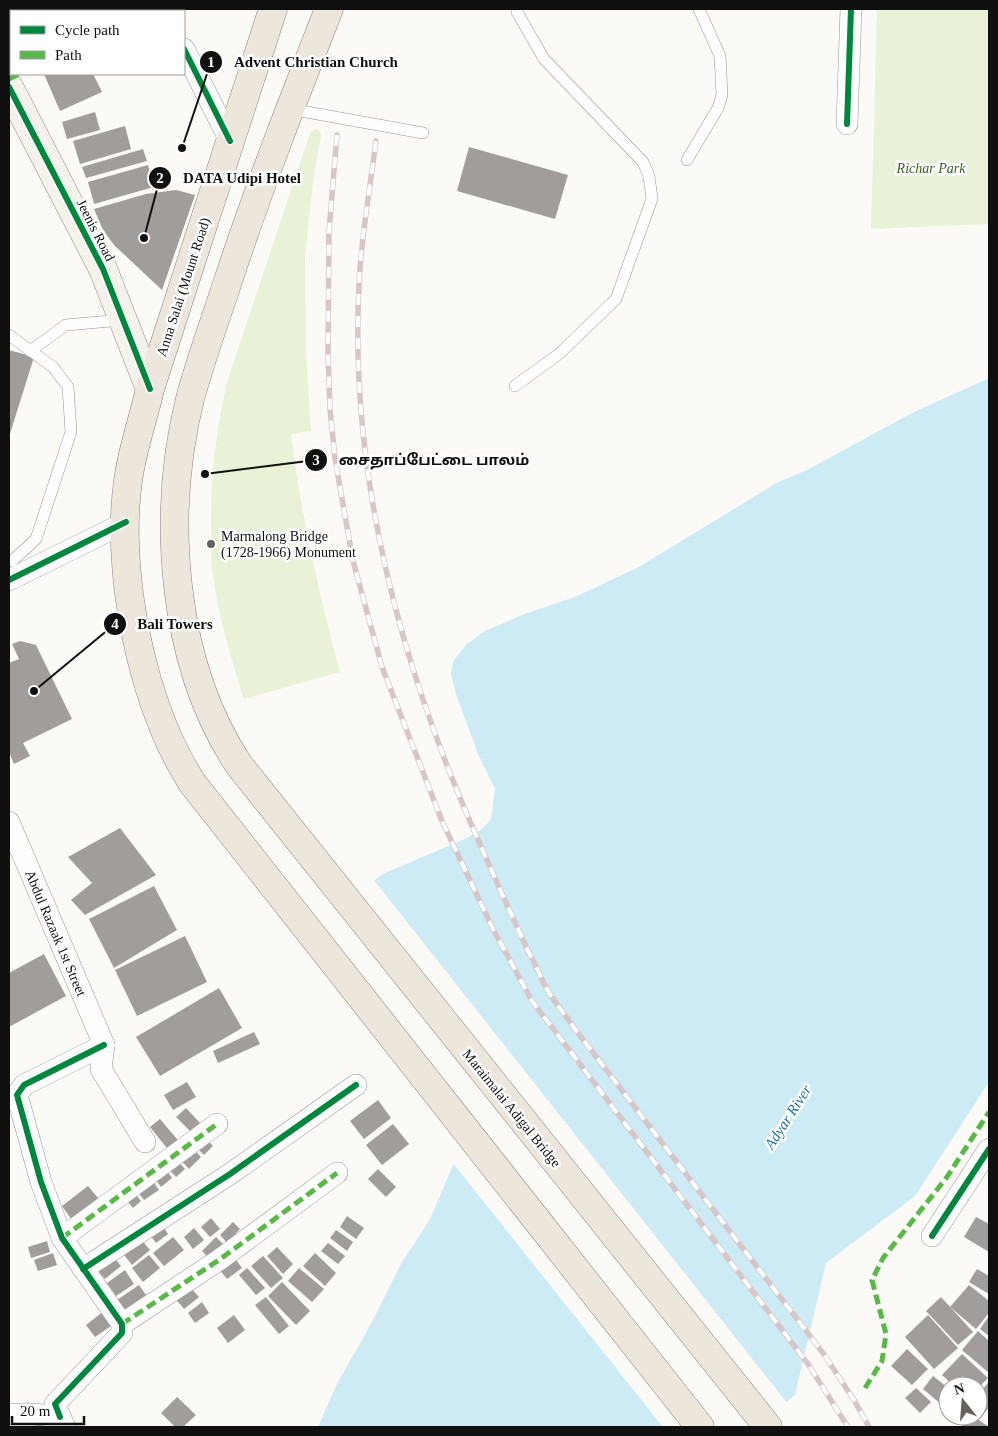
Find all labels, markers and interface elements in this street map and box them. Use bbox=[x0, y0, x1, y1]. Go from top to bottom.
legend bbox=[10, 10, 185, 75]
text: Cycle path bbox=[55, 22, 120, 38]
text: Path bbox=[55, 47, 82, 63]
callout: Advent Christian Church bbox=[199, 47, 408, 77]
text: 1 bbox=[207, 54, 215, 70]
text: Advent Christian Church bbox=[234, 54, 399, 70]
park label: Richar Park bbox=[896, 161, 966, 176]
callout: DATA Udipi Hotel bbox=[148, 163, 311, 193]
text: 2 bbox=[156, 170, 164, 186]
text: DATA Udipi Hotel bbox=[183, 170, 301, 186]
street label: Jeenis Road bbox=[74, 197, 118, 264]
street label: Anna Salai (Mount Road) bbox=[154, 216, 214, 359]
callout: சைதாப்பேட்டை பாலம் bbox=[303, 445, 539, 475]
text: 3 bbox=[312, 452, 320, 468]
text: சைதாப்பேட்டை பாலம் bbox=[339, 452, 529, 470]
place label: Marmalong Bridge (1728-1966) Monument bbox=[221, 529, 356, 561]
marker: Marmalong Bridge (1728-1966) Monument bbox=[205, 538, 217, 550]
callout: Bali Towers bbox=[103, 609, 223, 639]
text: 4 bbox=[111, 616, 119, 632]
text: Bali Towers bbox=[137, 616, 213, 632]
street label: Abdul Razaak 1st Street bbox=[22, 868, 89, 999]
street label: Maraimalai Adigal Bridge bbox=[460, 1046, 564, 1170]
water label: Adyar River bbox=[761, 1082, 815, 1153]
north arrow bbox=[938, 1376, 988, 1426]
text: N bbox=[952, 1380, 966, 1398]
scale bar bbox=[12, 1394, 85, 1426]
text: 20 m bbox=[20, 1403, 51, 1419]

